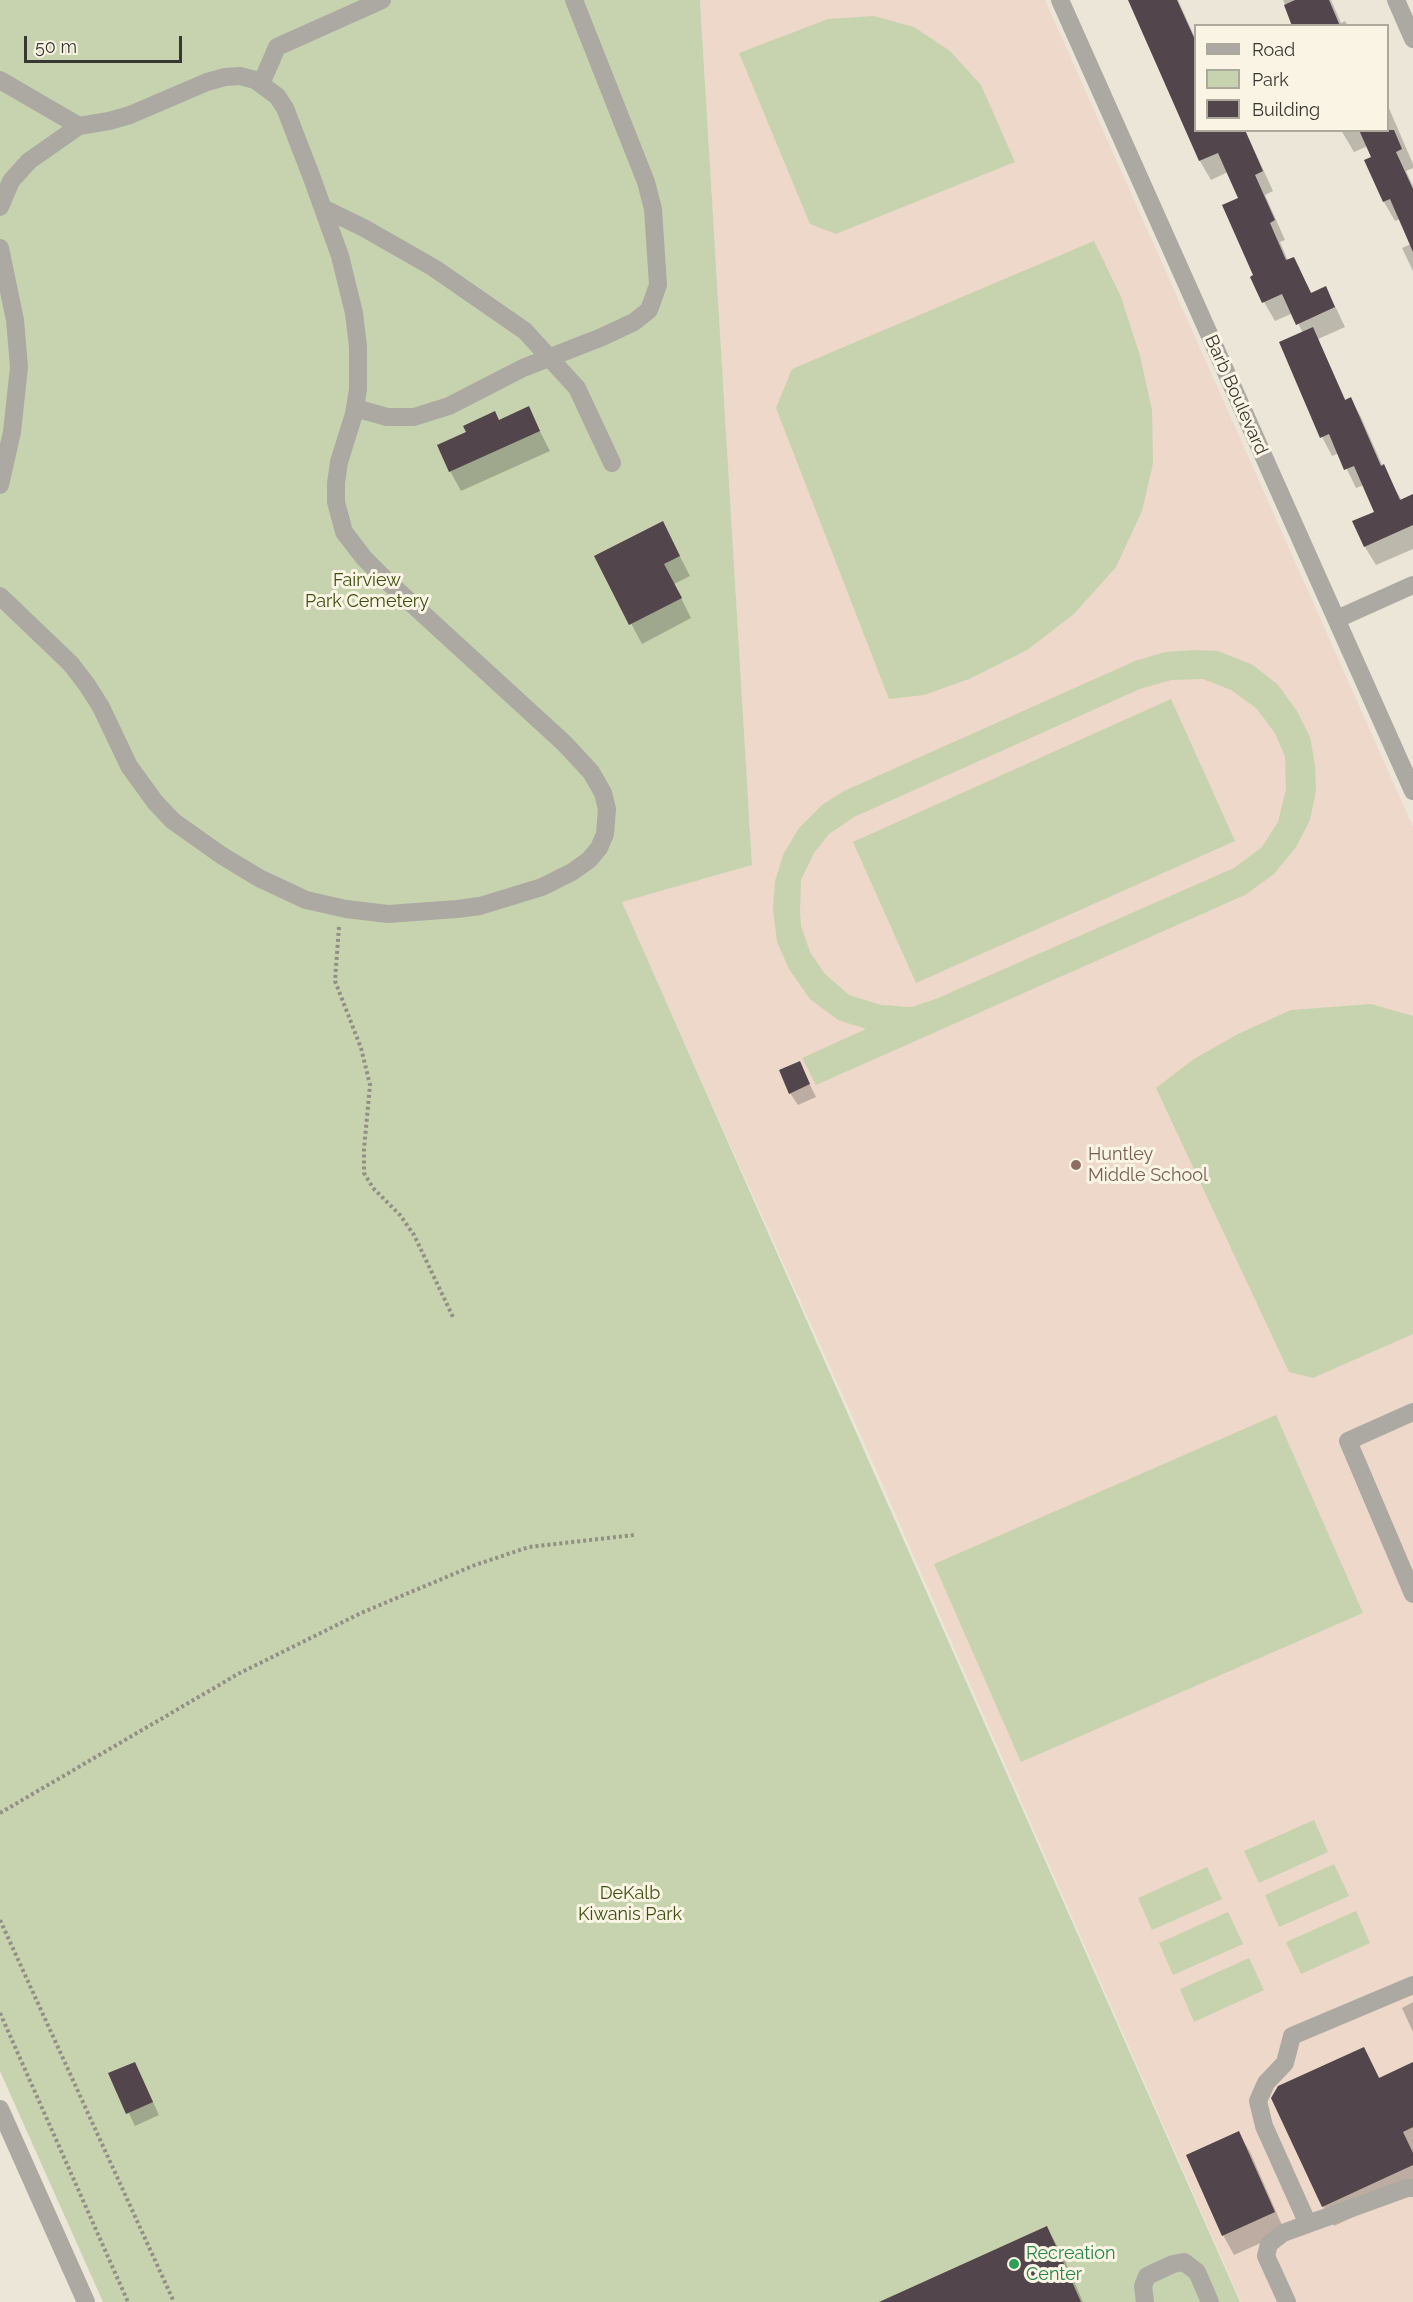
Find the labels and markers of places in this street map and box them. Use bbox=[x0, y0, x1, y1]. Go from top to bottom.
place label: Huntley Middle School bbox=[1088, 1144, 1208, 1186]
marker: Huntley Middle School bbox=[1069, 1158, 1083, 1172]
place label: Recreation Center bbox=[1026, 2243, 1115, 2286]
marker: Recreation Center bbox=[1007, 2257, 1021, 2271]

